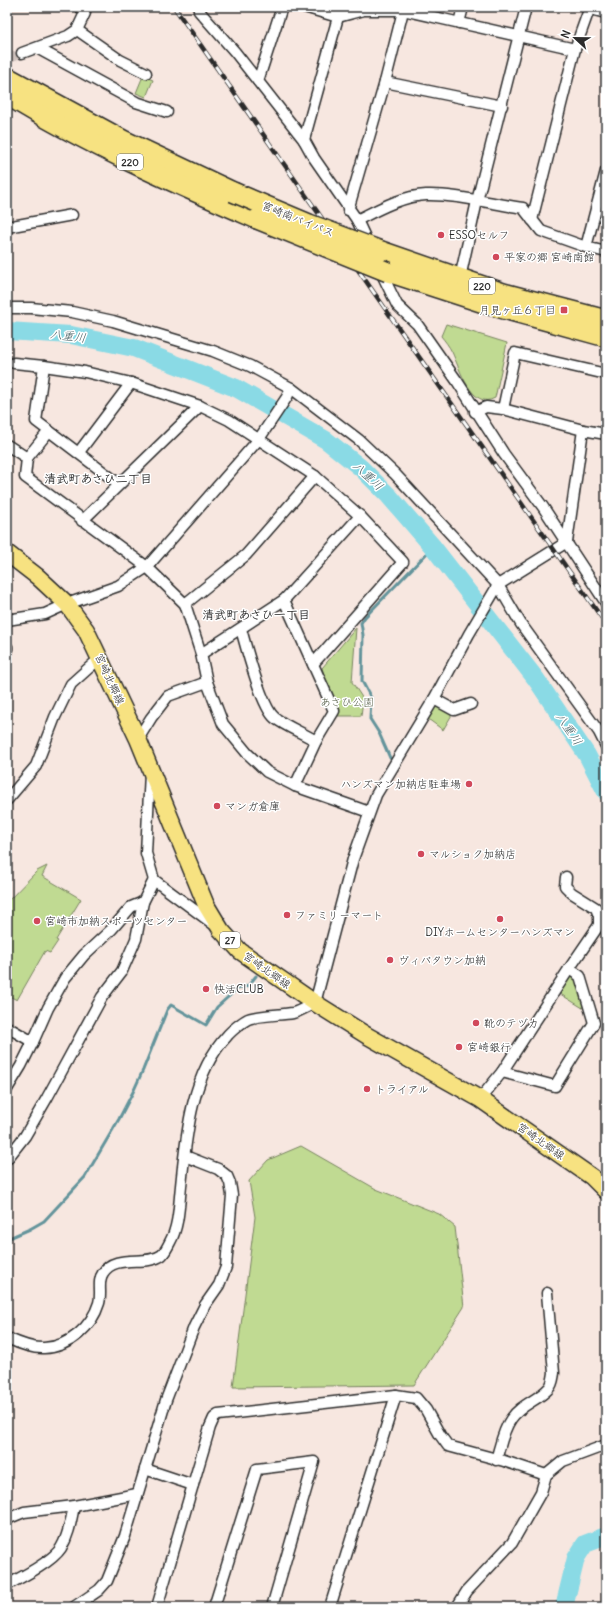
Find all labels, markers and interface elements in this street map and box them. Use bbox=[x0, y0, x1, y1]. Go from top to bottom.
north arrow bbox=[555, 18, 595, 58]
text: N bbox=[558, 28, 574, 40]
road number: 220 bbox=[117, 154, 143, 170]
street label: 宮崎南バイパス bbox=[260, 198, 336, 240]
place label: ESSOセルフ bbox=[449, 228, 510, 242]
marker: ESSOセルフ bbox=[436, 230, 446, 240]
place label: 平家の郷 宮崎南館 bbox=[504, 250, 595, 264]
marker: 平家の郷 宮崎南館 bbox=[491, 252, 501, 262]
road number: 220 bbox=[469, 278, 495, 294]
place label: 月見ヶ丘６丁目 bbox=[479, 303, 556, 317]
marker: 月見ヶ丘６丁目 bbox=[559, 305, 569, 315]
water label: 八重川 bbox=[49, 326, 87, 345]
water label: 八重川 bbox=[350, 458, 387, 493]
district label: 清武町あさひ二丁目 bbox=[44, 471, 152, 486]
district label: 清武町あさひ一丁目 bbox=[202, 607, 310, 622]
street label: 宮崎北郷線 bbox=[92, 651, 128, 707]
park label: あさひ公園 bbox=[320, 695, 374, 709]
water label: 八重川 bbox=[553, 710, 586, 748]
place label: ハンズマン加納店駐車場 bbox=[340, 777, 461, 791]
marker: ハンズマン加納店駐車場 bbox=[464, 779, 474, 789]
place label: マンガ倉庫 bbox=[225, 799, 280, 813]
marker: マンガ倉庫 bbox=[212, 801, 222, 811]
place label: マルショク加納店 bbox=[429, 847, 516, 861]
marker: マルショク加納店 bbox=[416, 849, 426, 859]
place label: ファミリーマート bbox=[295, 908, 383, 922]
marker: ファミリーマート bbox=[282, 910, 292, 920]
place label: 宮崎市加納スポーツセンター bbox=[45, 914, 187, 928]
marker: DIYホームセンターハンズマン bbox=[495, 914, 505, 924]
marker: 宮崎市加納スポーツセンター bbox=[32, 916, 42, 926]
place label: DIYホームセンターハンズマン bbox=[425, 925, 575, 939]
road number: 27 bbox=[220, 932, 240, 948]
street label: 宮崎北郷線 bbox=[240, 948, 294, 992]
place label: ヴィバタウン加納 bbox=[398, 953, 486, 967]
marker: ヴィバタウン加納 bbox=[385, 955, 395, 965]
place label: 快活CLUB bbox=[214, 982, 264, 996]
marker: 快活CLUB bbox=[201, 984, 211, 994]
place label: 靴のテヅカ bbox=[484, 1016, 539, 1030]
marker: 靴のテヅカ bbox=[471, 1018, 481, 1028]
place label: 宮崎銀行 bbox=[467, 1040, 511, 1054]
marker: 宮崎銀行 bbox=[454, 1042, 464, 1052]
place label: トライアル bbox=[375, 1082, 429, 1096]
marker: トライアル bbox=[362, 1084, 372, 1094]
street label: 宮崎北郷線 bbox=[514, 1119, 568, 1163]

